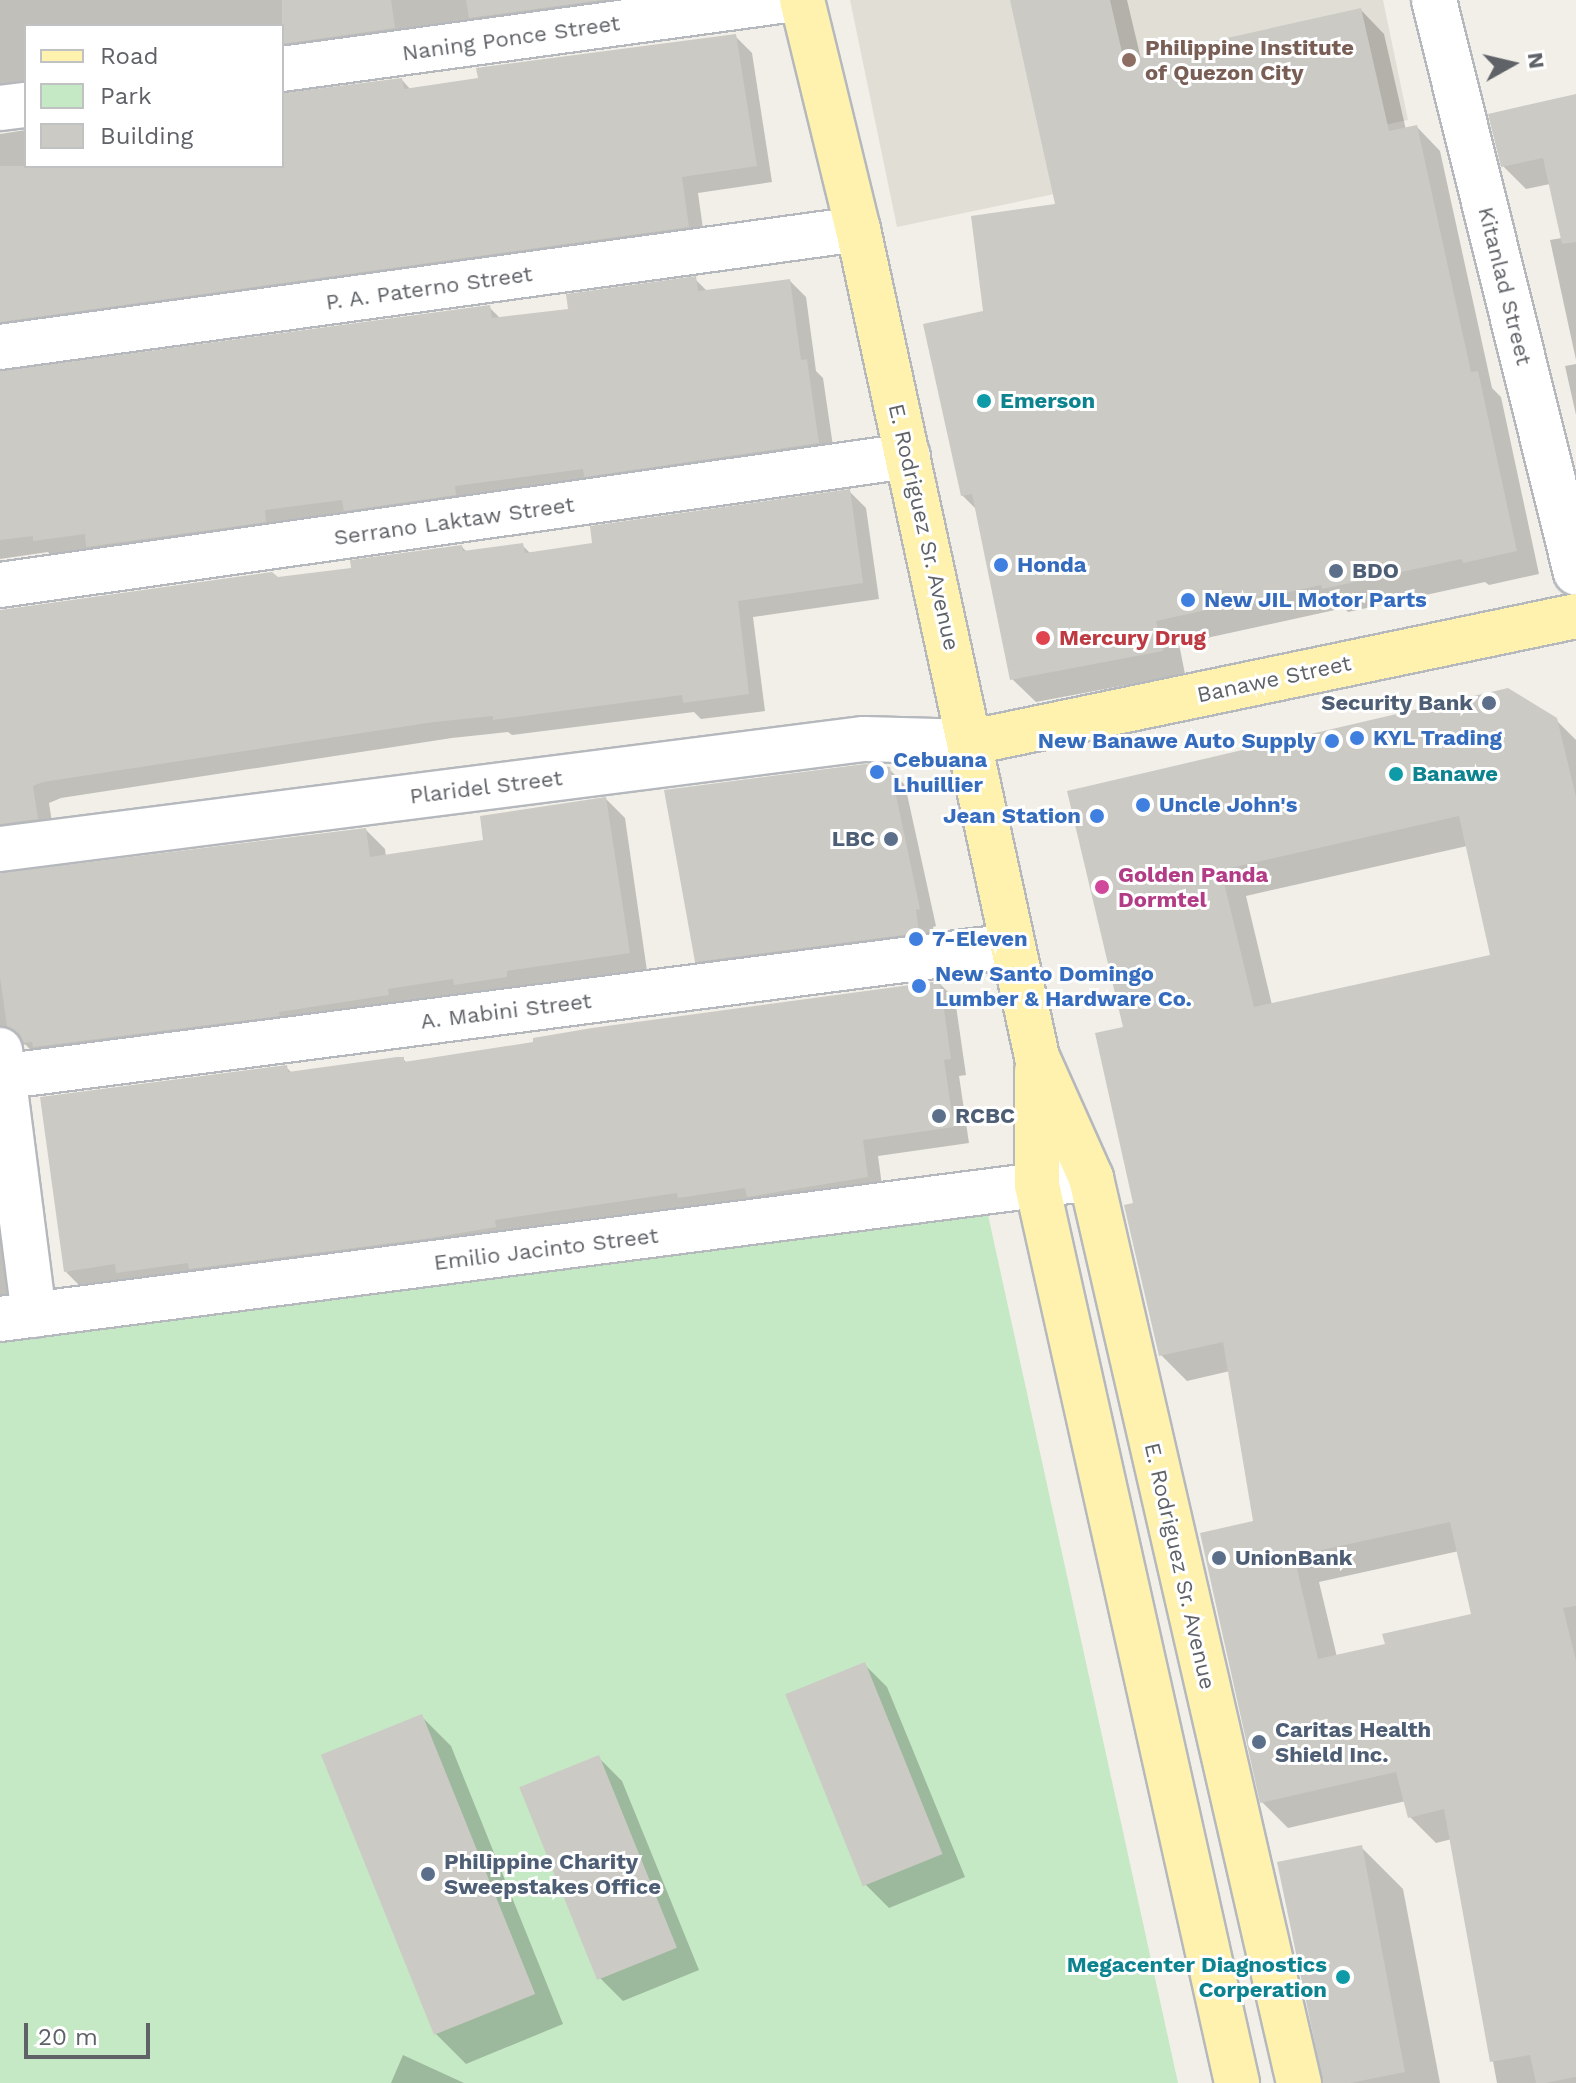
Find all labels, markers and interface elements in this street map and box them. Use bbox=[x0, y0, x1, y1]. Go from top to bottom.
street label: Naning Ponce Street bbox=[400, 10, 622, 66]
legend bbox=[24, 24, 284, 168]
north arrow bbox=[1472, 24, 1552, 104]
place label: Philippine Institute of Quezon City bbox=[1145, 34, 1354, 86]
text: Road bbox=[100, 42, 159, 70]
marker: Philippine Institute of Quezon City bbox=[1120, 51, 1138, 69]
text: N bbox=[1523, 51, 1550, 70]
text: Park bbox=[100, 82, 152, 110]
text: Building bbox=[100, 122, 193, 150]
street label: Kitanlad Street bbox=[1473, 204, 1537, 368]
street label: P. A. Paterno Street bbox=[324, 260, 534, 316]
place label: Emerson bbox=[1000, 388, 1095, 414]
marker: Emerson bbox=[975, 392, 993, 410]
street label: E. Rodriguez Sr. Avenue bbox=[883, 401, 965, 653]
street label: Serrano Laktaw Street bbox=[332, 491, 576, 551]
place label: Honda bbox=[1017, 552, 1087, 578]
marker: Honda bbox=[992, 556, 1010, 574]
place label: BDO bbox=[1352, 558, 1399, 584]
marker: BDO bbox=[1327, 562, 1345, 580]
place label: New JIL Motor Parts bbox=[1204, 587, 1428, 613]
marker: New JIL Motor Parts bbox=[1179, 591, 1197, 609]
place label: Mercury Drug bbox=[1059, 625, 1206, 651]
marker: Mercury Drug bbox=[1034, 629, 1052, 647]
street label: Banawe Street bbox=[1194, 650, 1354, 708]
place label: Security Bank bbox=[1321, 690, 1473, 716]
marker: Security Bank bbox=[1480, 694, 1498, 712]
place label: KYL Trading bbox=[1373, 725, 1503, 751]
place label: New Banawe Auto Supply bbox=[1037, 728, 1316, 754]
marker: KYL Trading bbox=[1348, 729, 1366, 747]
marker: New Banawe Auto Supply bbox=[1323, 732, 1341, 750]
place label: Cebuana Lhuillier bbox=[893, 746, 987, 798]
place label: Banawe bbox=[1412, 761, 1498, 787]
marker: Cebuana Lhuillier bbox=[868, 763, 886, 781]
street label: Plaridel Street bbox=[408, 764, 564, 810]
marker: Banawe bbox=[1387, 765, 1405, 783]
place label: Uncle John's bbox=[1159, 792, 1298, 818]
marker: Uncle John's bbox=[1134, 796, 1152, 814]
place label: Jean Station bbox=[943, 803, 1081, 829]
marker: Jean Station bbox=[1088, 807, 1106, 825]
place label: LBC bbox=[832, 826, 875, 852]
marker: LBC bbox=[882, 830, 900, 848]
place label: Golden Panda Dormtel bbox=[1118, 861, 1268, 912]
marker: Golden Panda Dormtel bbox=[1093, 878, 1111, 896]
place label: 7-Eleven bbox=[932, 926, 1028, 952]
marker: 7-Eleven bbox=[907, 930, 925, 948]
place label: New Santo Domingo Lumber & Hardware Co. bbox=[935, 960, 1192, 1012]
marker: New Santo Domingo Lumber & Hardware Co. bbox=[910, 977, 928, 995]
street label: A. Mabini Street bbox=[419, 987, 593, 1035]
place label: RCBC bbox=[955, 1103, 1015, 1129]
marker: RCBC bbox=[930, 1107, 948, 1125]
street label: Emilio Jacinto Street bbox=[432, 1222, 660, 1276]
street label: E. Rodriguez Sr. Avenue bbox=[1139, 1440, 1221, 1692]
place label: UnionBank bbox=[1235, 1545, 1353, 1571]
marker: UnionBank bbox=[1210, 1549, 1228, 1567]
place label: Caritas Health Shield Inc. bbox=[1275, 1716, 1431, 1768]
marker: Caritas Health Shield Inc. bbox=[1250, 1733, 1268, 1751]
place label: Philippine Charity Sweepstakes Office bbox=[444, 1848, 661, 1900]
marker: Philippine Charity Sweepstakes Office bbox=[419, 1865, 437, 1883]
place label: Megacenter Diagnostics Corperation bbox=[1066, 1951, 1327, 2002]
marker: Megacenter Diagnostics Corperation bbox=[1334, 1968, 1352, 1986]
scale bar bbox=[28, 2007, 154, 2057]
text: 20 m bbox=[38, 2023, 98, 2051]

